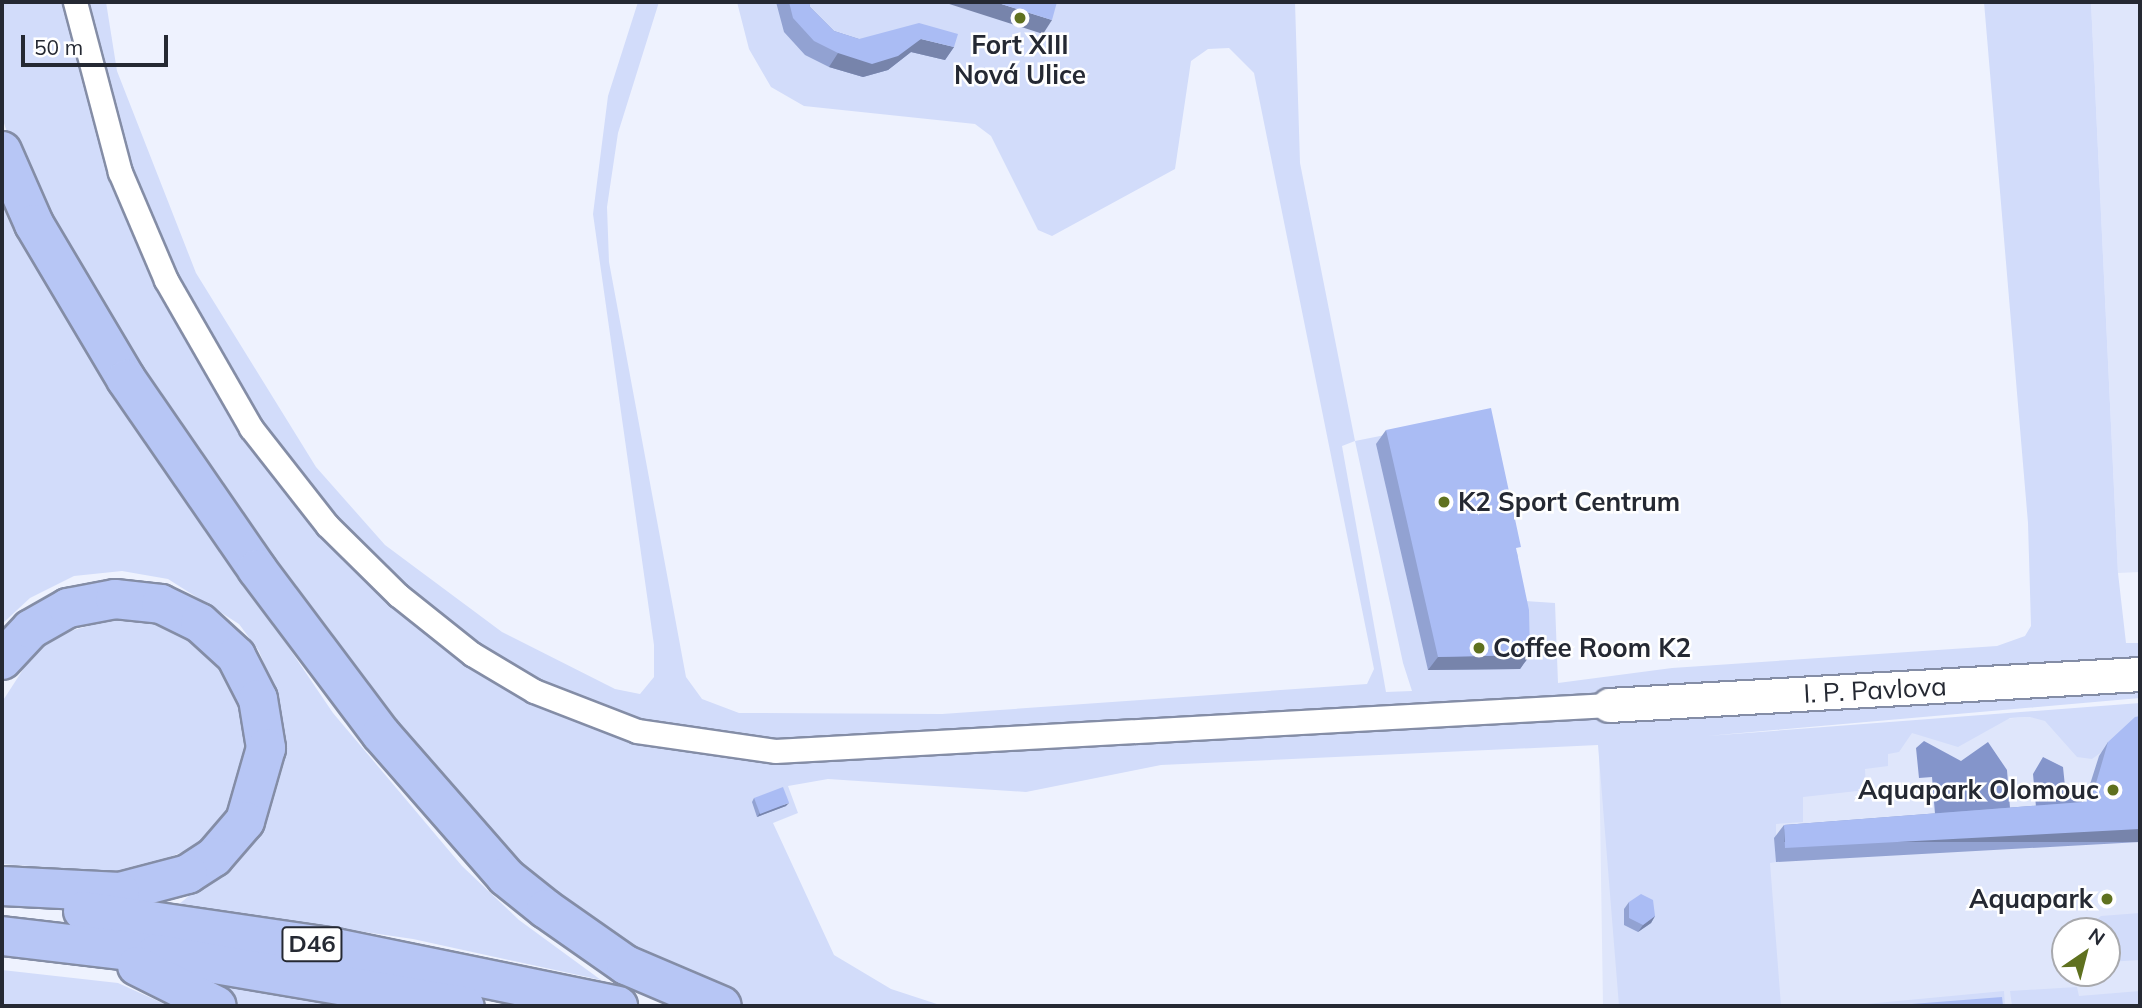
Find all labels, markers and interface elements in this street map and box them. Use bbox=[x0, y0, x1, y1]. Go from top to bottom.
marker: Fort XIII Nová Ulice bbox=[1012, 10, 1028, 26]
scale bar bbox=[24, 21, 172, 65]
place label: Fort XIII Nová Ulice bbox=[954, 29, 1086, 90]
text: 50 m bbox=[34, 34, 83, 60]
place label: K2 Sport Centrum bbox=[1458, 486, 1680, 518]
marker: K2 Sport Centrum bbox=[1436, 494, 1452, 510]
place label: Coffee Room K2 bbox=[1493, 632, 1691, 664]
marker: Coffee Room K2 bbox=[1471, 640, 1487, 656]
street label: I. P. Pavlova bbox=[1803, 671, 1947, 709]
place label: Aquapark Olomouc bbox=[1858, 774, 2099, 806]
marker: Aquapark Olomouc bbox=[2105, 782, 2121, 798]
place label: Aquapark bbox=[1969, 883, 2093, 915]
marker: Aquapark bbox=[2099, 891, 2115, 907]
north arrow bbox=[2051, 917, 2121, 987]
text: N bbox=[2084, 922, 2110, 950]
road number: D46 bbox=[280, 924, 344, 964]

